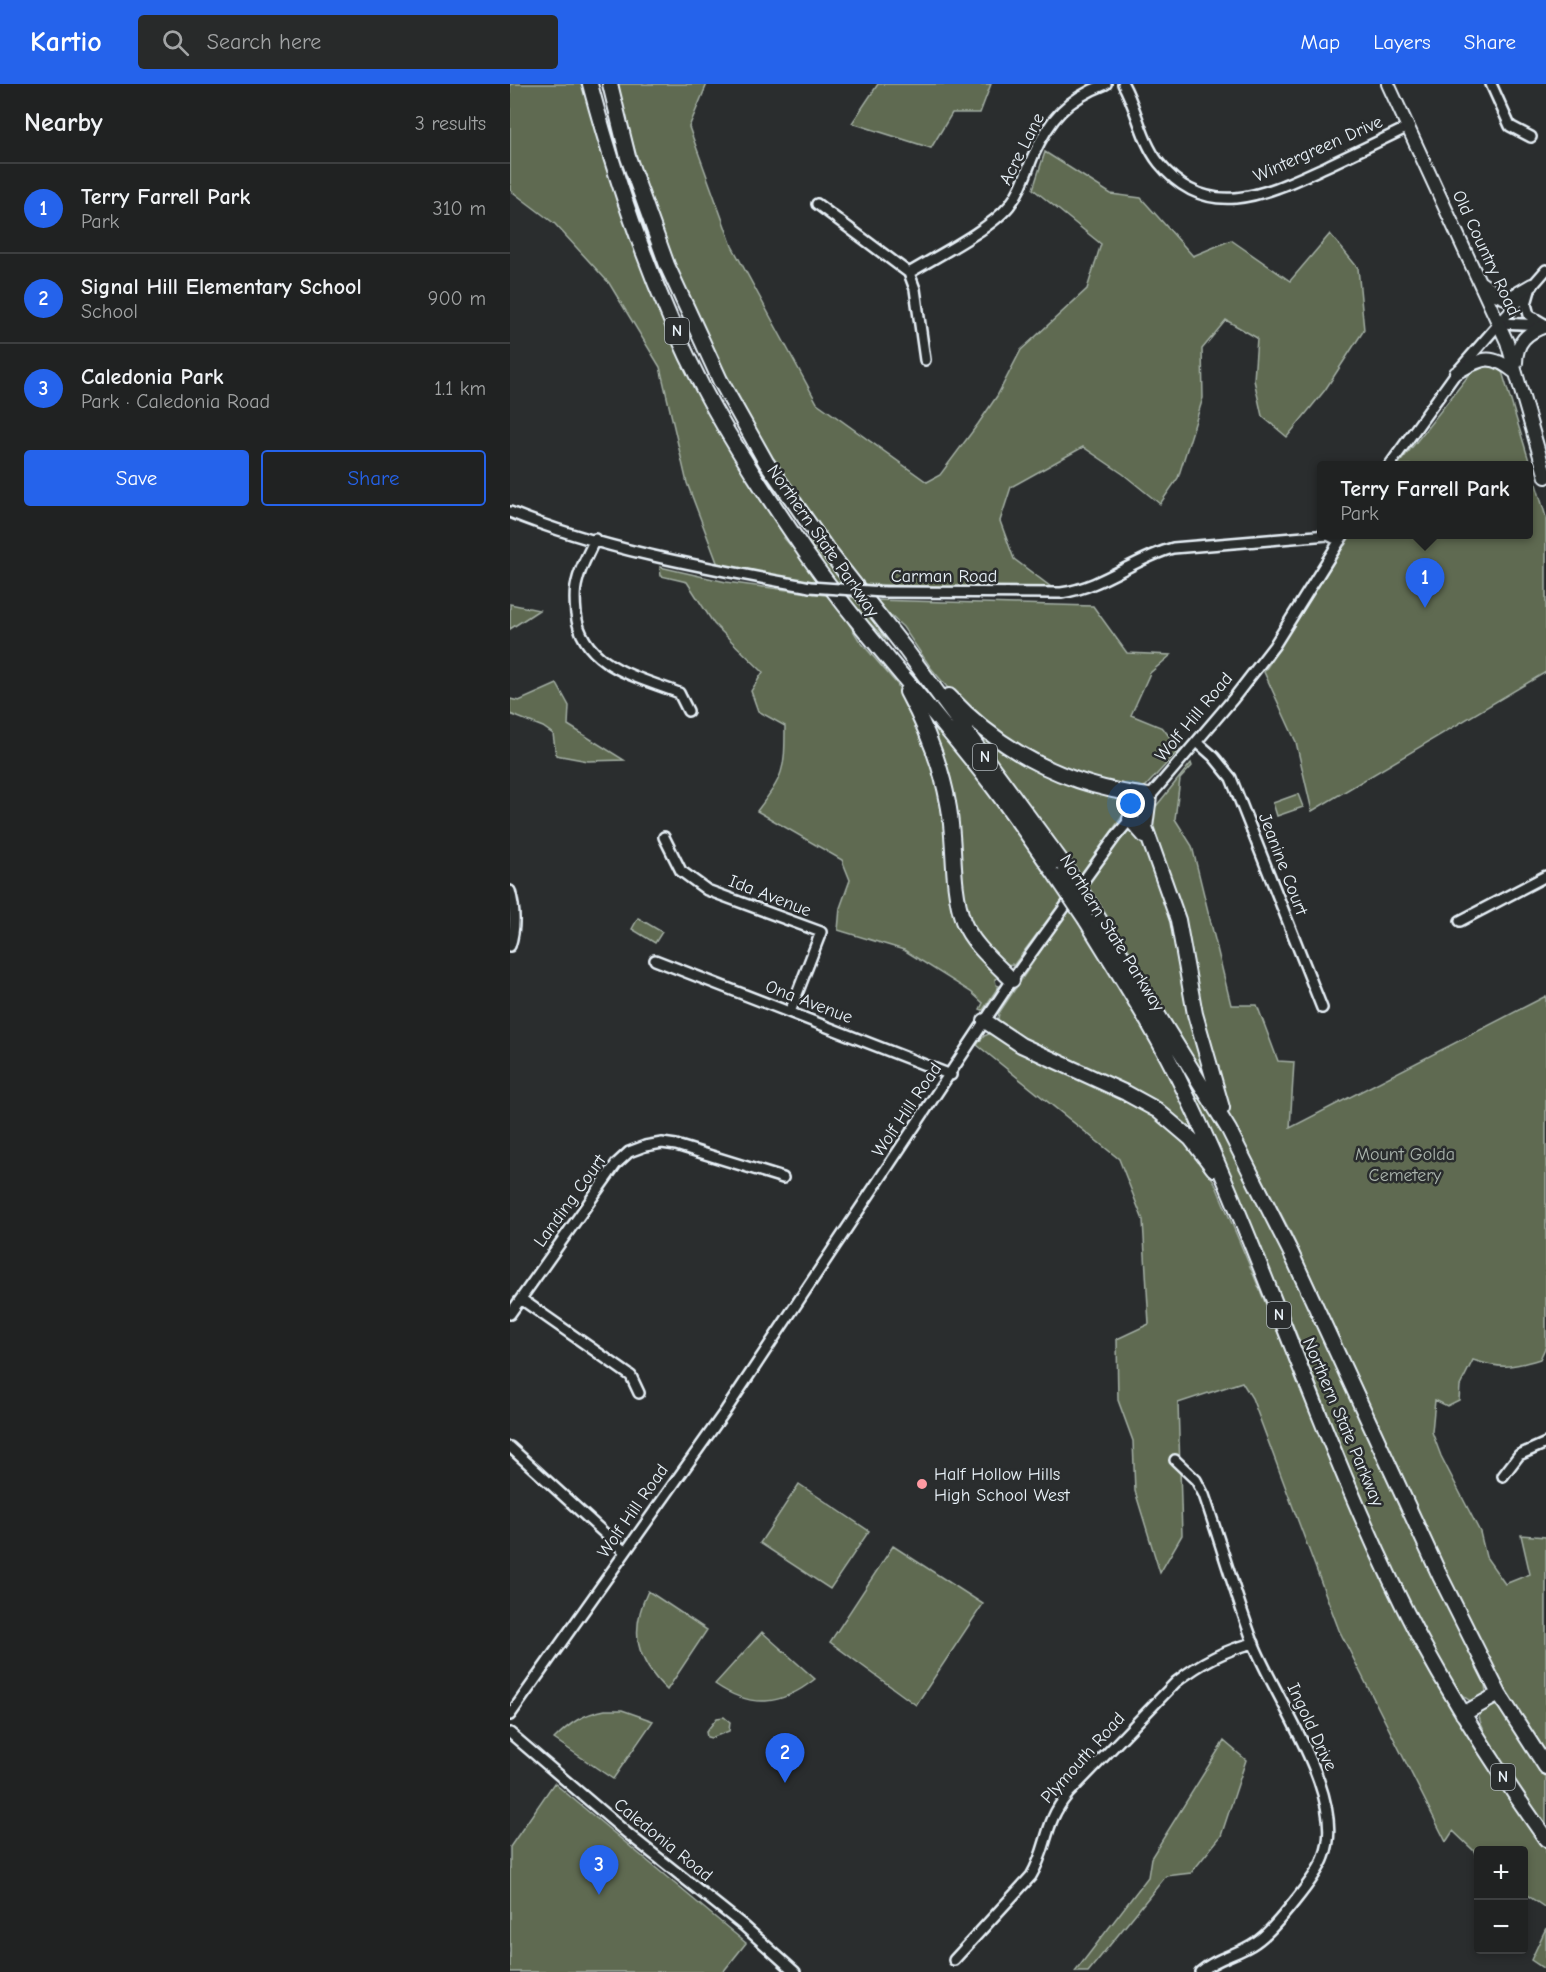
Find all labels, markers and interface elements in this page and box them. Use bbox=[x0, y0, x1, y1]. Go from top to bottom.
search box bbox=[138, 15, 558, 69]
text: Kartio bbox=[30, 26, 102, 58]
icon: search bbox=[159, 26, 192, 59]
text: Search here bbox=[207, 29, 321, 55]
text: Map bbox=[1301, 30, 1340, 54]
text: Layers bbox=[1373, 30, 1431, 54]
text: Share bbox=[1464, 30, 1516, 54]
text: Nearby bbox=[24, 108, 103, 138]
street label: Acre Lane bbox=[995, 110, 1049, 188]
street label: Wintergreen Drive bbox=[1250, 111, 1386, 187]
text: 3 results bbox=[415, 112, 486, 135]
text: Terry Farrell Park bbox=[81, 184, 250, 210]
street label: Old Country Road bbox=[1448, 187, 1524, 319]
text: 1 bbox=[40, 197, 47, 220]
text: 310 m bbox=[433, 197, 486, 220]
text: Park bbox=[81, 210, 119, 233]
text: Signal Hill Elementary School bbox=[81, 274, 362, 300]
text: 2 bbox=[39, 287, 48, 310]
text: 900 m bbox=[428, 287, 486, 310]
text: School bbox=[81, 300, 138, 323]
road number: N bbox=[665, 318, 689, 344]
text: Caledonia Park bbox=[81, 364, 223, 390]
text: 3 bbox=[39, 377, 48, 400]
text: 1.1 km bbox=[434, 377, 486, 400]
text: Park · Caledonia Road bbox=[81, 390, 270, 413]
button: Save bbox=[24, 450, 249, 506]
button: Share bbox=[261, 450, 486, 506]
street label: Northern State Parkway bbox=[762, 461, 884, 622]
popup bbox=[1317, 461, 1533, 539]
text: Terry Farrell Park bbox=[1340, 476, 1510, 502]
text: Park bbox=[1340, 502, 1379, 525]
pin: 1 bbox=[1406, 558, 1444, 608]
street label: Carman Road bbox=[891, 566, 997, 587]
street label: Wolf Hill Road bbox=[1151, 668, 1237, 766]
road number: N bbox=[973, 744, 997, 770]
your location bbox=[1116, 789, 1145, 818]
street label: Jeanine Court bbox=[1254, 810, 1312, 919]
street label: Northern State Parkway bbox=[1055, 851, 1169, 1016]
street label: Ida Avenue bbox=[726, 871, 814, 921]
street label: Ona Avenue bbox=[762, 976, 856, 1028]
street label: Wolf Hill Road bbox=[868, 1059, 946, 1161]
park label: Mount Golda Cemetery bbox=[1355, 1144, 1455, 1186]
street label: Landing Court bbox=[529, 1150, 611, 1251]
road number: N bbox=[1267, 1302, 1291, 1328]
street label: Northern State Parkway bbox=[1298, 1335, 1388, 1510]
street label: Wolf Hill Road bbox=[593, 1460, 673, 1562]
place label: Half Hollow Hills High School West bbox=[934, 1464, 1070, 1506]
marker: Half Hollow Hills High School West bbox=[915, 1477, 929, 1491]
street label: Ingold Drive bbox=[1283, 1680, 1341, 1774]
street label: Plymouth Road bbox=[1037, 1708, 1129, 1808]
pin: 2 bbox=[766, 1734, 804, 1783]
road number: N bbox=[1491, 1764, 1515, 1790]
street label: Caledonia Road bbox=[610, 1794, 716, 1886]
pin: 3 bbox=[580, 1846, 619, 1895]
map controls bbox=[1474, 1846, 1528, 1954]
button: + bbox=[1474, 1846, 1528, 1900]
button: − bbox=[1474, 1900, 1528, 1954]

